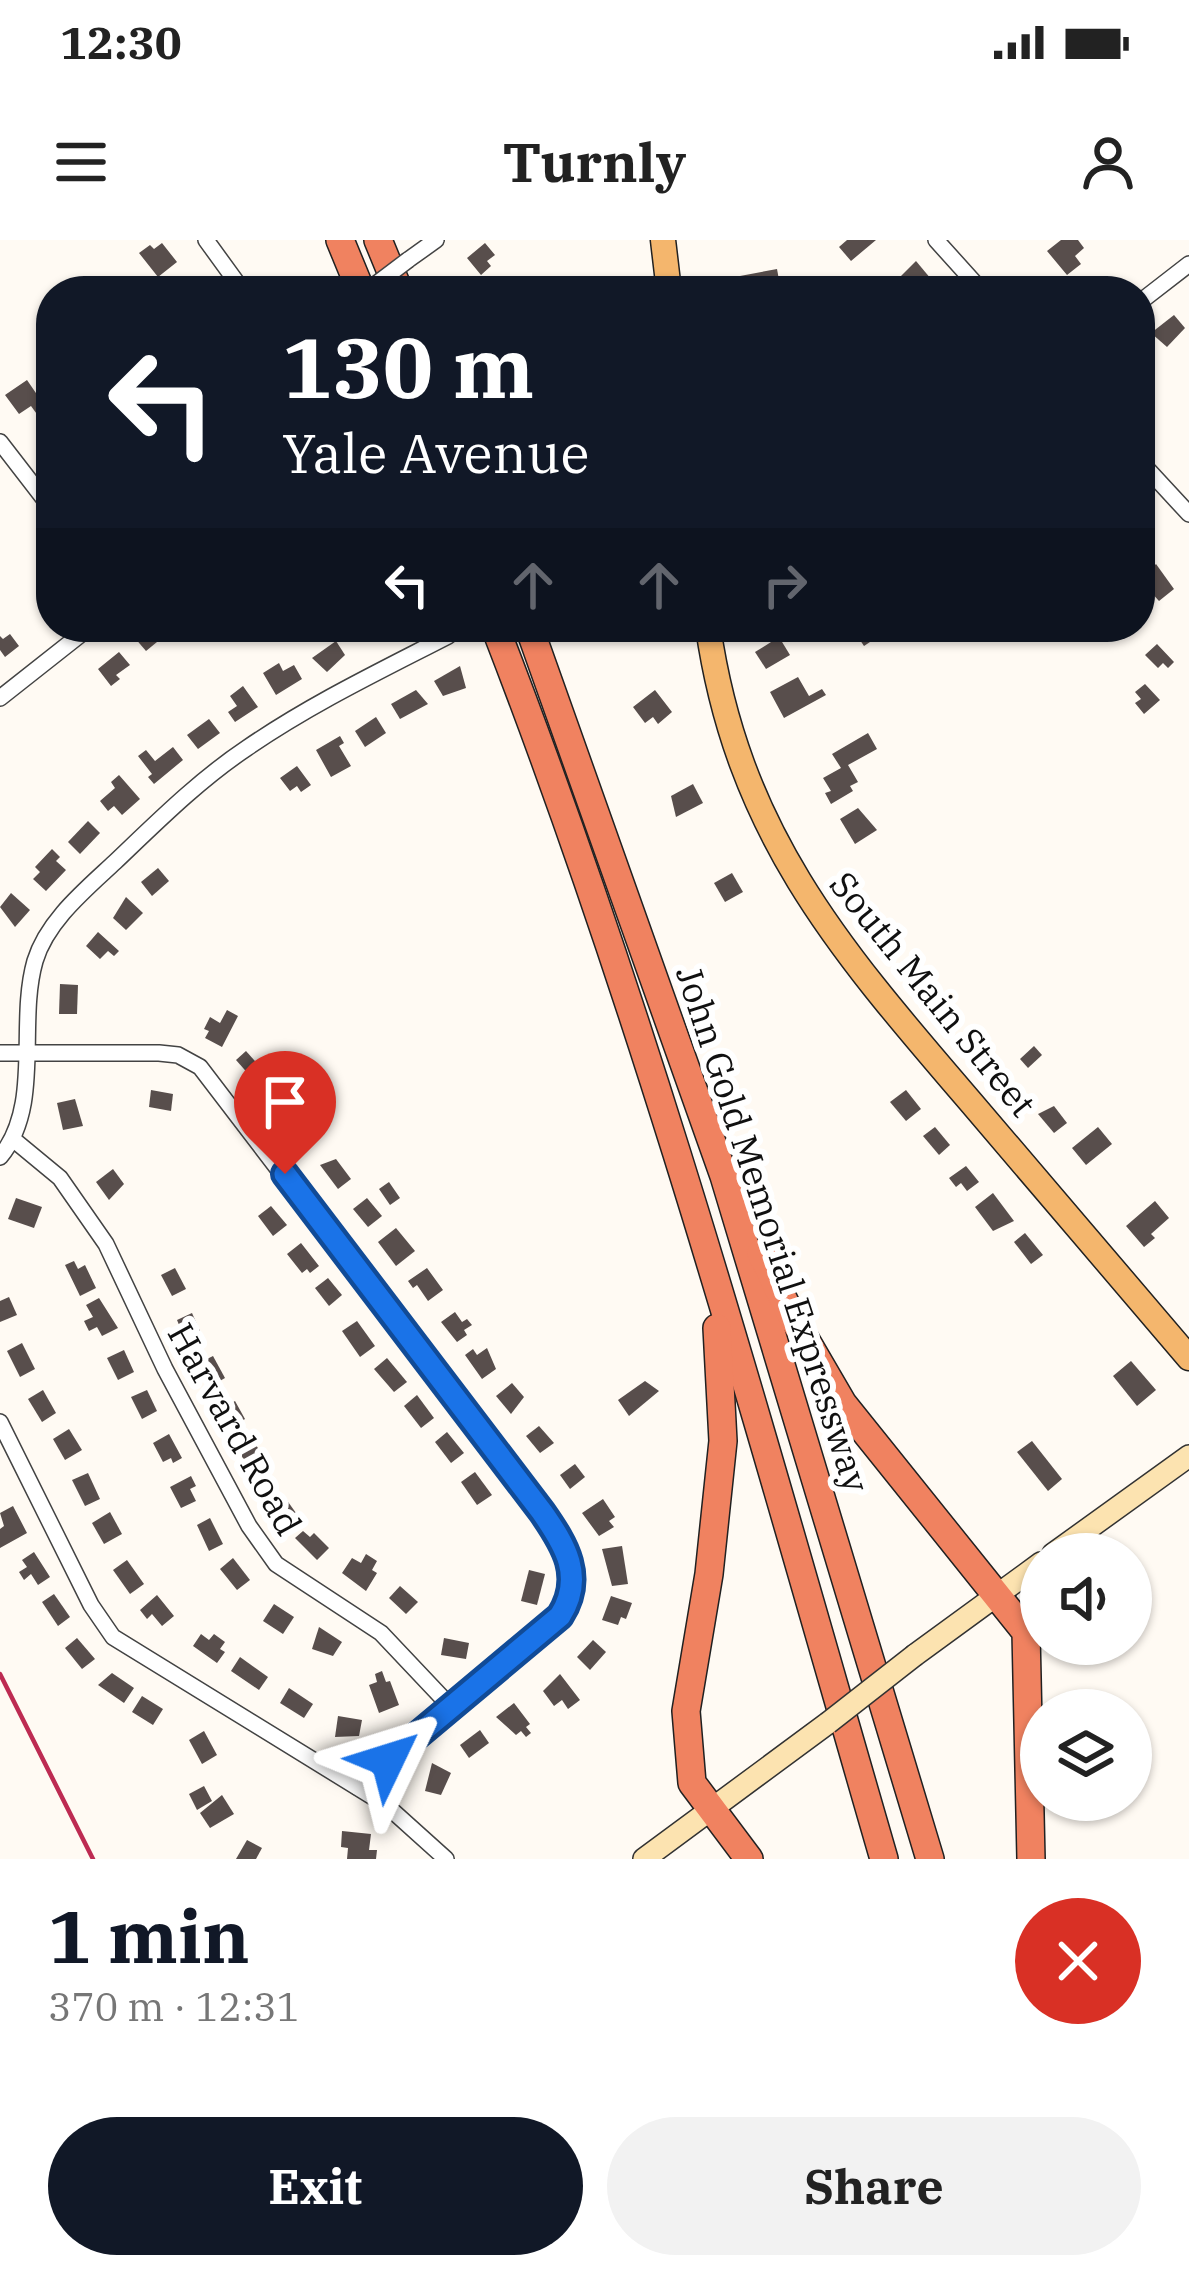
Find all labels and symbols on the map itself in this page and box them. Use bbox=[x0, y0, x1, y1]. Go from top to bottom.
street label: South Main Street bbox=[820, 861, 1047, 1126]
street label: John Gold Memorial Expressway bbox=[666, 960, 881, 1499]
pin bbox=[234, 1051, 336, 1174]
street label: Harvard Road bbox=[158, 1314, 313, 1543]
position arrow bbox=[325, 1697, 451, 1823]

